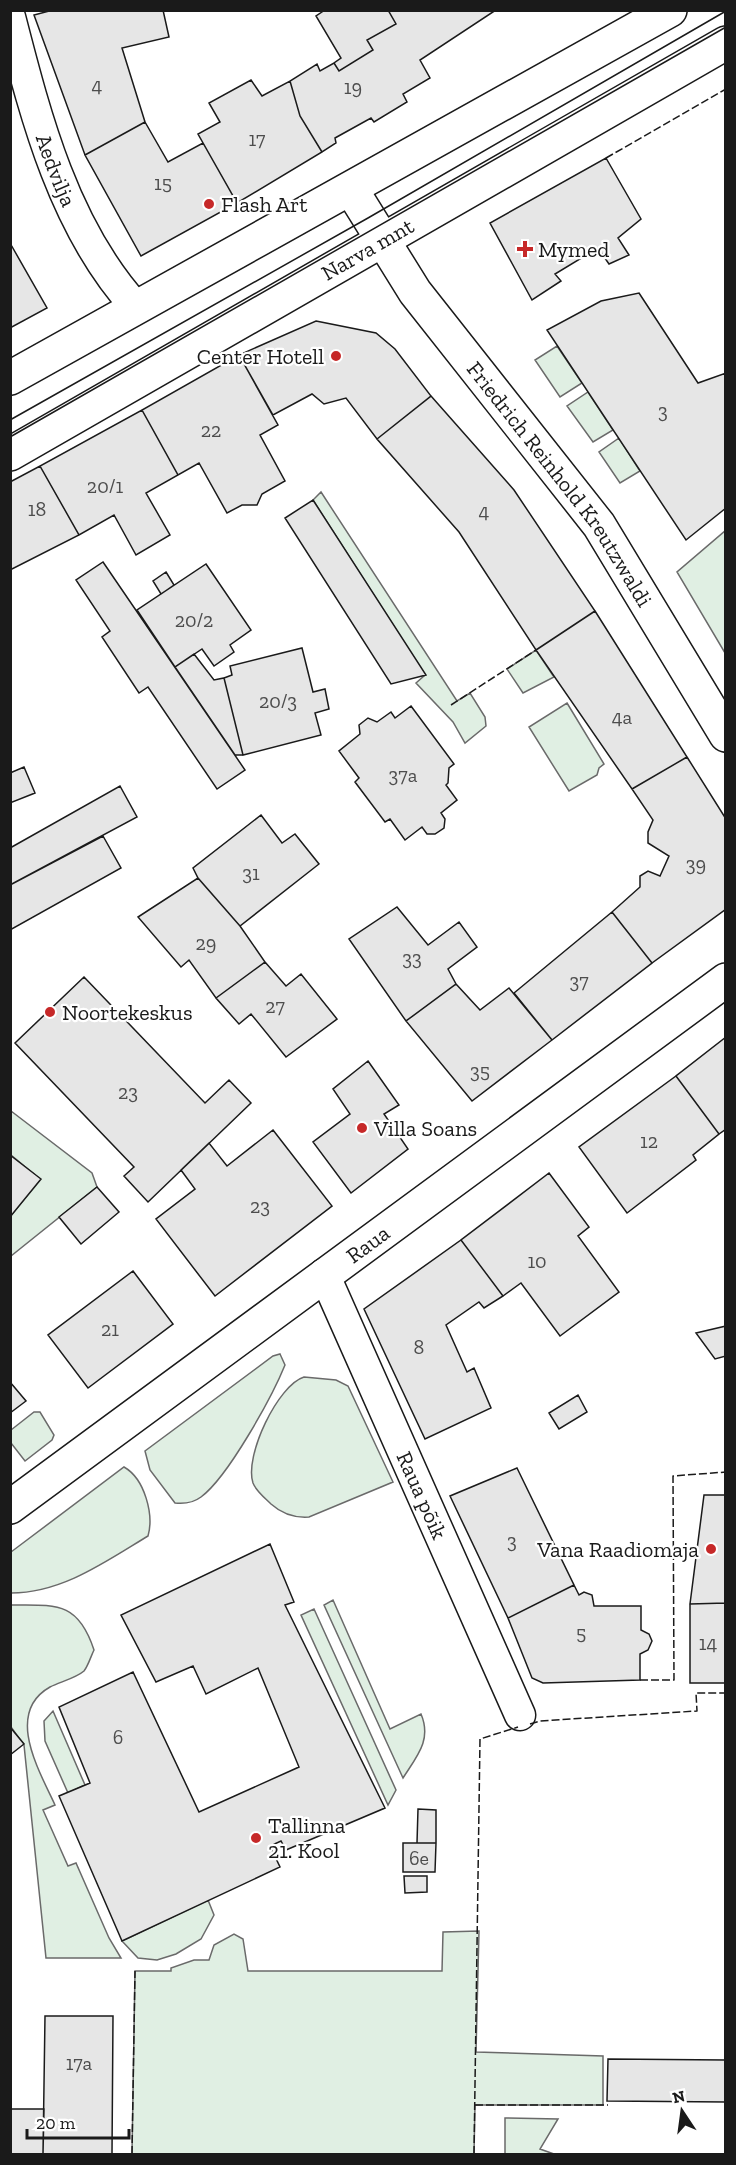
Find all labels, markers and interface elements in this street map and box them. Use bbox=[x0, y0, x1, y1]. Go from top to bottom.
house number: 4 bbox=[92, 73, 103, 97]
house number: 19 bbox=[344, 75, 362, 99]
house number: 17 bbox=[249, 127, 266, 151]
street label: Aedvilja bbox=[30, 130, 83, 211]
house number: 15 bbox=[154, 171, 172, 195]
place label: Flash Art bbox=[221, 191, 308, 218]
marker: Flash Art bbox=[202, 197, 216, 211]
street label: Narva mnt bbox=[316, 211, 419, 286]
place label: Mymed bbox=[538, 236, 609, 263]
marker: Mymed bbox=[516, 240, 534, 258]
place label: Center Hotell bbox=[197, 343, 324, 370]
marker: Center Hotell bbox=[329, 349, 343, 363]
street label: Friedrich Reinhold Kreutzwaldi bbox=[461, 356, 659, 611]
house number: 3 bbox=[658, 399, 668, 423]
house number: 22 bbox=[201, 418, 221, 442]
house number: 20/1 bbox=[87, 474, 123, 498]
house number: 18 bbox=[28, 497, 46, 521]
house number: 4 bbox=[479, 499, 490, 523]
house number: 20/2 bbox=[175, 608, 213, 632]
house number: 20/3 bbox=[259, 689, 297, 713]
house number: 4a bbox=[612, 705, 633, 729]
house number: 37a bbox=[389, 763, 418, 787]
house number: 39 bbox=[686, 852, 706, 876]
house number: 31 bbox=[242, 861, 260, 885]
house number: 29 bbox=[196, 931, 216, 955]
house number: 33 bbox=[402, 946, 422, 970]
house number: 37 bbox=[569, 969, 589, 993]
house number: 27 bbox=[265, 994, 285, 1018]
place label: Noortekeskus bbox=[62, 999, 193, 1026]
marker: Noortekeskus bbox=[43, 1005, 57, 1019]
house number: 35 bbox=[470, 1059, 490, 1083]
house number: 23 bbox=[118, 1080, 138, 1104]
place label: Villa Soans bbox=[373, 1115, 477, 1142]
marker: Villa Soans bbox=[355, 1121, 369, 1135]
house number: 12 bbox=[640, 1129, 658, 1153]
house number: 23 bbox=[250, 1194, 270, 1218]
street label: Raua bbox=[341, 1219, 395, 1269]
house number: 10 bbox=[527, 1249, 547, 1273]
house number: 21 bbox=[101, 1317, 119, 1341]
house number: 8 bbox=[414, 1335, 424, 1359]
street label: Raua põik bbox=[391, 1447, 454, 1544]
house number: 3 bbox=[507, 1529, 517, 1553]
place label: Vana Raadiomaja bbox=[536, 1536, 699, 1563]
marker: Vana Raadiomaja bbox=[704, 1542, 718, 1556]
house number: 5 bbox=[576, 1621, 586, 1645]
house number: 14 bbox=[699, 1631, 717, 1655]
house number: 6 bbox=[113, 1725, 123, 1749]
place label: Tallinna 21. Kool bbox=[268, 1812, 346, 1864]
marker: Tallinna 21. Kool bbox=[249, 1831, 263, 1845]
house number: 6e bbox=[409, 1846, 429, 1870]
house number: 17a bbox=[66, 2051, 93, 2075]
north arrow bbox=[652, 2081, 712, 2141]
text: N bbox=[671, 2086, 687, 2107]
scale bar bbox=[27, 2102, 129, 2140]
text: 20 m bbox=[36, 2112, 76, 2134]

